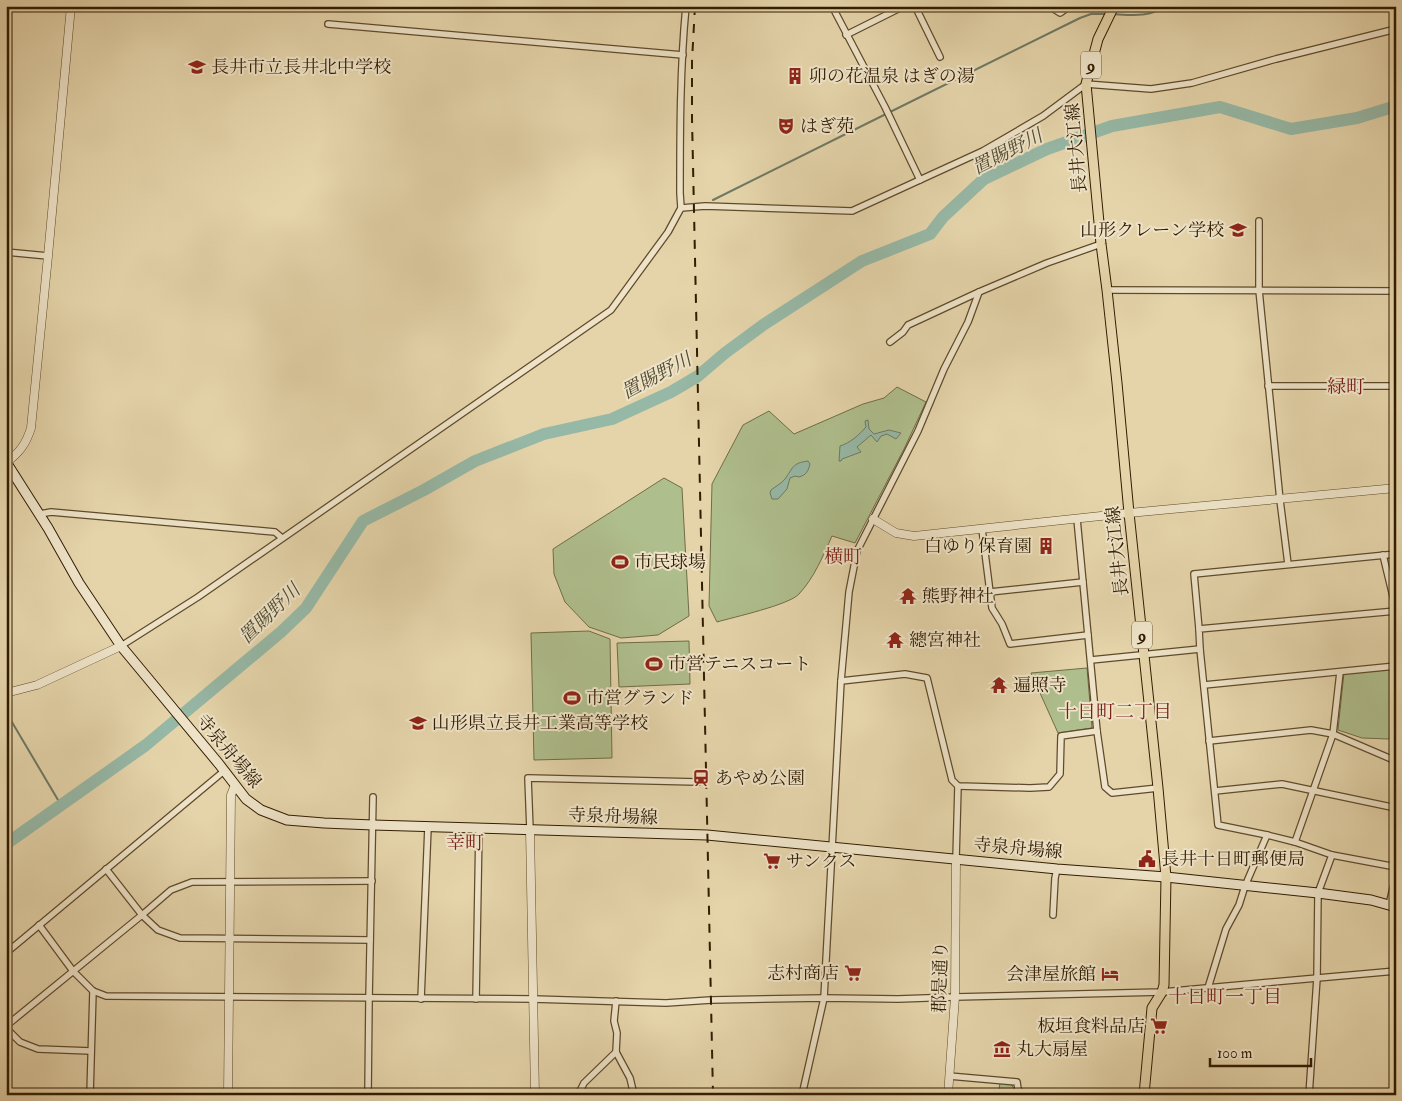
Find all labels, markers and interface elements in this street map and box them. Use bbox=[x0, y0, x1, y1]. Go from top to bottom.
road number: 9 bbox=[1081, 52, 1101, 78]
place label: 長井市立長井北中学校 bbox=[211, 56, 391, 79]
school or university icon: 長井市立長井北中学校 bbox=[187, 57, 207, 77]
place label: 卯の花温泉 はぎの湯 bbox=[809, 65, 975, 88]
building icon: 卯の花温泉 はぎの湯 bbox=[785, 66, 805, 86]
street label: 長井大江線 bbox=[1061, 102, 1092, 194]
place label: はぎ苑 bbox=[800, 115, 854, 138]
theatre icon: はぎ苑 bbox=[776, 116, 796, 136]
water label: 置賜野川 bbox=[968, 123, 1049, 180]
place label: 山形クレーン学校 bbox=[1080, 219, 1224, 242]
school or university icon: 山形クレーン学校 bbox=[1228, 220, 1248, 240]
water label: 置賜野川 bbox=[617, 347, 697, 404]
district label: 緑町 bbox=[1327, 375, 1365, 399]
street label: 長井大江線 bbox=[1101, 505, 1134, 597]
place label: 白ゆり保育園 bbox=[924, 535, 1032, 558]
building icon: 白ゆり保育園 bbox=[1036, 536, 1056, 556]
district label: 横町 bbox=[824, 545, 862, 569]
place label: 市民球場 bbox=[634, 551, 706, 574]
sports icon: 市民球場 bbox=[610, 552, 630, 572]
water label: 置賜野川 bbox=[234, 577, 307, 649]
place label: 熊野神社 bbox=[922, 585, 994, 608]
temple icon: 熊野神社 bbox=[898, 586, 918, 606]
road number: 9 bbox=[1132, 622, 1152, 648]
place label: 總宮神社 bbox=[909, 629, 981, 652]
temple icon: 總宮神社 bbox=[885, 630, 905, 650]
place label: 市営テニスコート bbox=[668, 653, 811, 676]
sports icon: 市営テニスコート bbox=[644, 654, 664, 674]
place label: 遍照寺 bbox=[1013, 674, 1067, 697]
temple icon: 遍照寺 bbox=[989, 675, 1009, 695]
place label: 市営グランド bbox=[586, 687, 694, 710]
sports icon: 市営グランド bbox=[562, 688, 582, 708]
district label: 十日町二丁目 bbox=[1058, 700, 1172, 724]
street label: 寺泉舟場線 bbox=[191, 709, 266, 793]
place label: 山形県立長井工業高等学校 bbox=[432, 712, 648, 735]
school or university icon: 山形県立長井工業高等学校 bbox=[408, 713, 428, 733]
place label: あやめ公園 bbox=[715, 767, 805, 790]
station icon: あやめ公園 bbox=[691, 768, 711, 788]
street label: 寺泉舟場線 bbox=[568, 803, 658, 830]
district label: 幸町 bbox=[446, 831, 484, 855]
street label: 寺泉舟場線 bbox=[972, 833, 1064, 864]
place label: 長井十日町郵便局 bbox=[1161, 848, 1305, 871]
public building icon: 長井十日町郵便局 bbox=[1137, 849, 1157, 869]
place label: サンクス bbox=[786, 850, 857, 873]
supermarket icon: サンクス bbox=[762, 851, 782, 871]
street label: 郡是通り bbox=[928, 941, 953, 1013]
place label: 志村商店 bbox=[767, 962, 839, 985]
supermarket icon: 志村商店 bbox=[843, 963, 863, 983]
place label: 会津屋旅館 bbox=[1006, 963, 1096, 986]
hotel icon: 会津屋旅館 bbox=[1100, 964, 1120, 984]
district label: 十日町一丁目 bbox=[1168, 985, 1282, 1009]
place label: 板垣食料品店 bbox=[1037, 1015, 1145, 1038]
supermarket icon: 板垣食料品店 bbox=[1149, 1016, 1169, 1036]
scale bar bbox=[1210, 1036, 1311, 1068]
place label: 丸大扇屋 bbox=[1016, 1038, 1088, 1061]
museum icon: 丸大扇屋 bbox=[992, 1039, 1012, 1059]
text: 100 m bbox=[1217, 1044, 1253, 1063]

